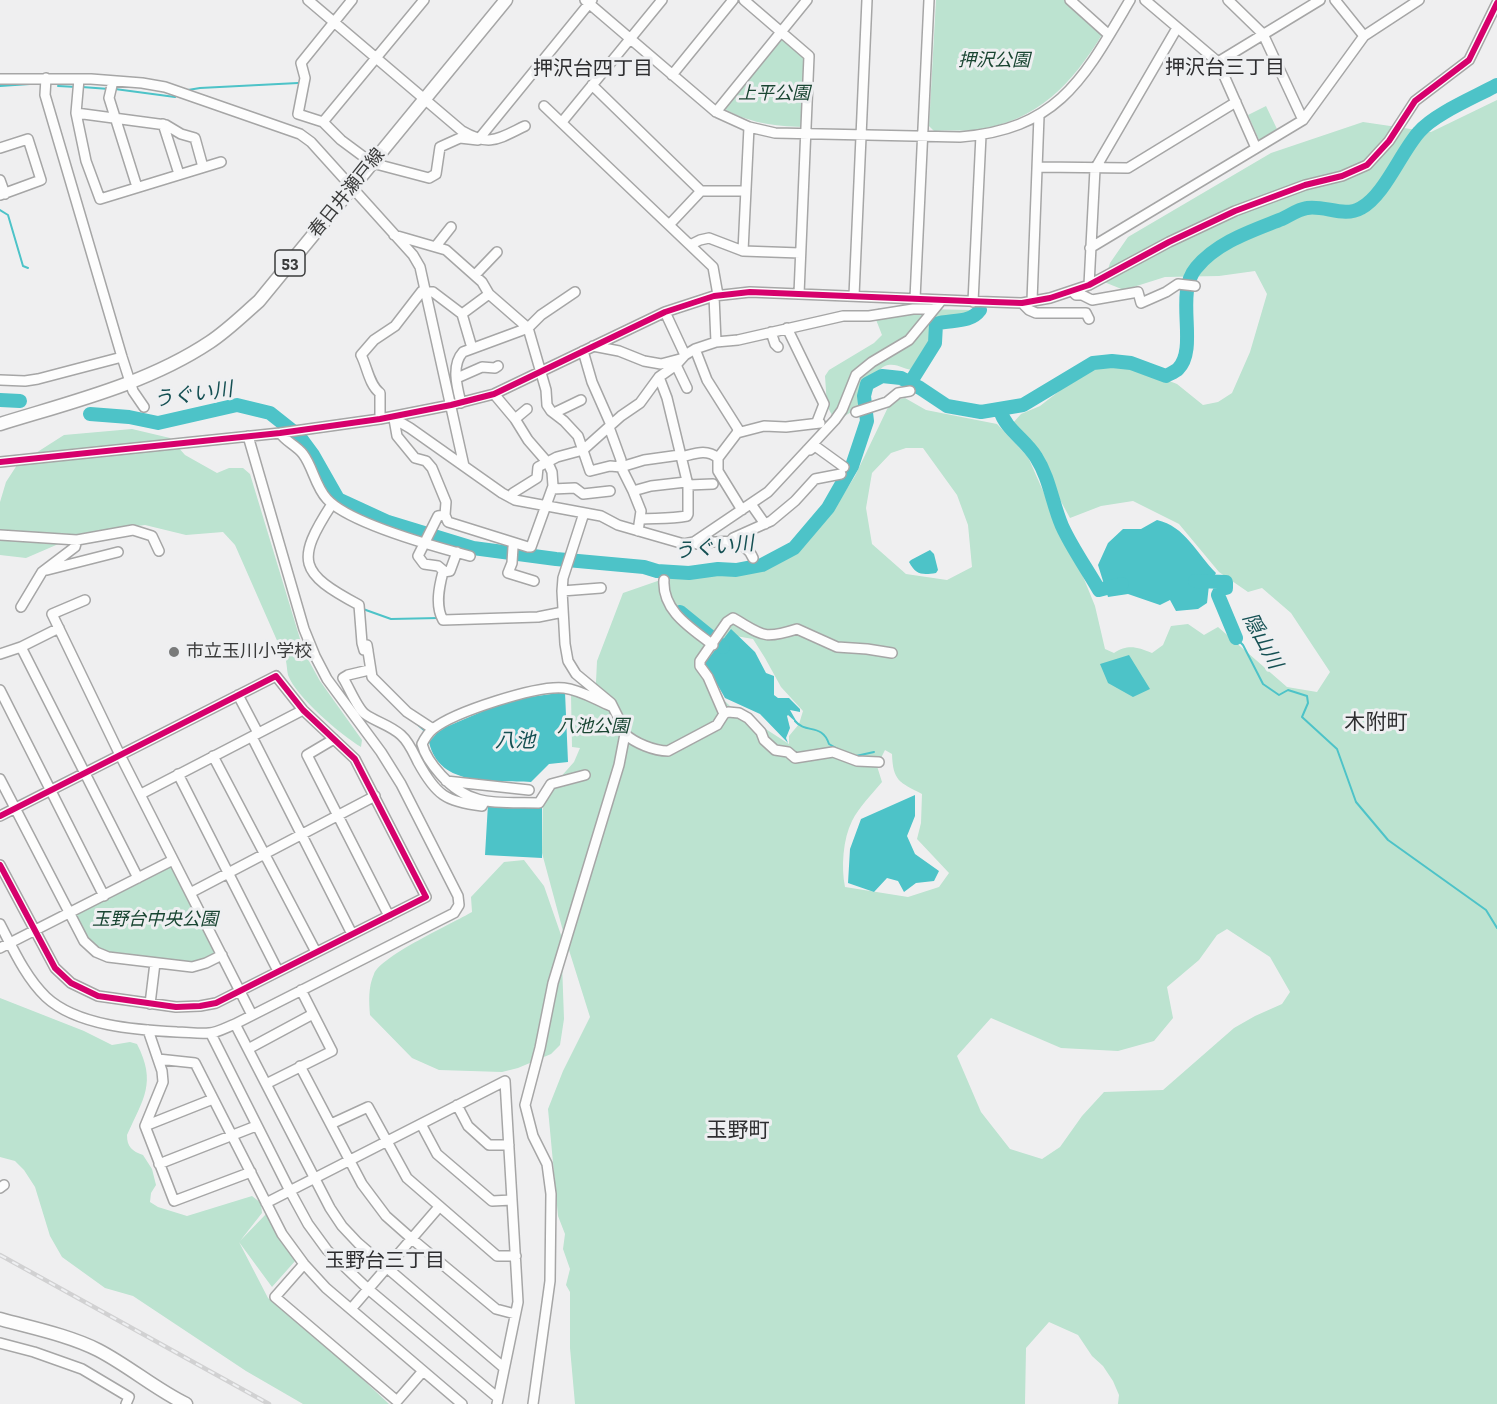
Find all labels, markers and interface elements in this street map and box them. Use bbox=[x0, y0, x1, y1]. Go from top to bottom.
park label: 押沢公園 bbox=[958, 50, 1030, 72]
district label: 押沢台三丁目 bbox=[1165, 56, 1285, 80]
district label: 押沢台四丁目 bbox=[533, 57, 653, 81]
park label: 上平公園 bbox=[738, 83, 810, 105]
street label: 春日井瀬戸線 bbox=[305, 144, 389, 242]
road number: 53 bbox=[275, 250, 305, 276]
water label: うぐい川 bbox=[152, 378, 234, 412]
water label: うぐい川 bbox=[673, 532, 755, 564]
water label: 隠山川 bbox=[1237, 609, 1287, 673]
place label: 市立玉川小学校 bbox=[186, 641, 312, 663]
marker: 市立玉川小学校 bbox=[167, 645, 181, 659]
district label: 木附町 bbox=[1345, 710, 1407, 736]
park label: 八池公園 bbox=[557, 716, 629, 738]
water label: 八池 bbox=[495, 729, 535, 753]
park label: 玉野台中央公園 bbox=[92, 909, 218, 931]
district label: 玉野町 bbox=[707, 1118, 769, 1144]
district label: 玉野台三丁目 bbox=[325, 1249, 445, 1273]

